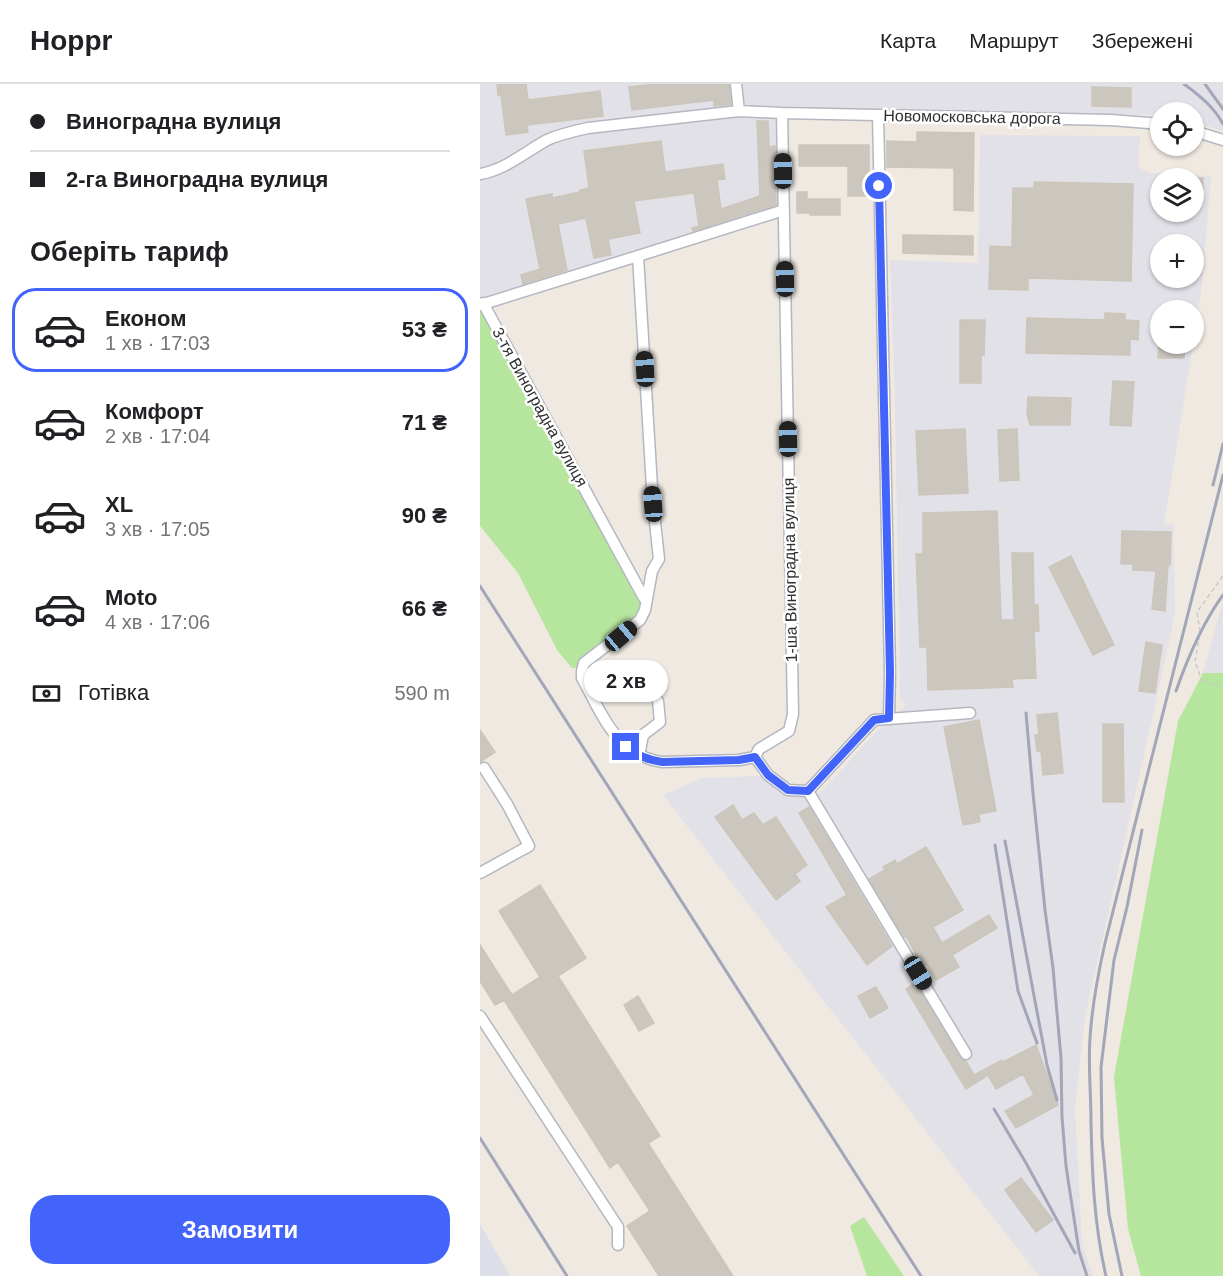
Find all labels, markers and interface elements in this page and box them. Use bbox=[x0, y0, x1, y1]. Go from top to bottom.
text: Hoppr bbox=[30, 25, 112, 56]
text: Карта bbox=[880, 29, 936, 52]
text: Маршрут bbox=[969, 29, 1059, 52]
text: Збережені bbox=[1092, 29, 1193, 52]
map controls bbox=[1150, 102, 1204, 354]
button: locate bbox=[1150, 102, 1204, 156]
street label: Новомосковська дорога bbox=[883, 107, 1061, 127]
text: Виноградна вулиця bbox=[66, 109, 281, 134]
car bbox=[774, 153, 792, 189]
text: 2-га Виноградна вулиця bbox=[66, 167, 328, 192]
button: layers bbox=[1150, 168, 1204, 222]
route start bbox=[865, 172, 892, 199]
button: + bbox=[1150, 234, 1204, 288]
text: Оберіть тариф bbox=[30, 237, 229, 267]
car bbox=[776, 261, 794, 297]
button: − bbox=[1150, 300, 1204, 354]
icon: car bbox=[33, 303, 87, 357]
text: Економ bbox=[105, 306, 187, 331]
text: 53 ₴ bbox=[402, 317, 447, 342]
street label: 3-тя Виноградна вулиця bbox=[489, 325, 591, 489]
text: 1 хв · 17:03 bbox=[105, 332, 210, 354]
car bbox=[635, 351, 655, 387]
icon: car bbox=[33, 396, 87, 450]
text: Комфорт bbox=[105, 399, 204, 424]
text: 71 ₴ bbox=[402, 410, 447, 435]
car bbox=[779, 421, 797, 457]
text: 2 хв · 17:04 bbox=[105, 425, 210, 447]
street label: 1-ша Виноградна вулиця bbox=[780, 477, 800, 663]
car bbox=[643, 485, 663, 523]
icon: car bbox=[33, 489, 87, 543]
text: XL bbox=[105, 492, 133, 517]
text: 90 ₴ bbox=[402, 503, 447, 528]
text: 3 хв · 17:05 bbox=[105, 518, 210, 540]
icon: car bbox=[33, 582, 87, 636]
text: Moto bbox=[105, 585, 158, 610]
text: 66 ₴ bbox=[402, 596, 447, 621]
text: 4 хв · 17:06 bbox=[105, 611, 210, 633]
car bbox=[601, 618, 641, 654]
callout: 2 хв bbox=[584, 660, 668, 702]
text: 2 хв bbox=[606, 670, 646, 692]
icon: cash bbox=[30, 677, 63, 710]
text: Готівка bbox=[78, 680, 149, 705]
text: 590 m bbox=[394, 682, 450, 704]
route end bbox=[612, 733, 639, 760]
car bbox=[901, 953, 935, 993]
button: Замовити bbox=[30, 1195, 450, 1264]

